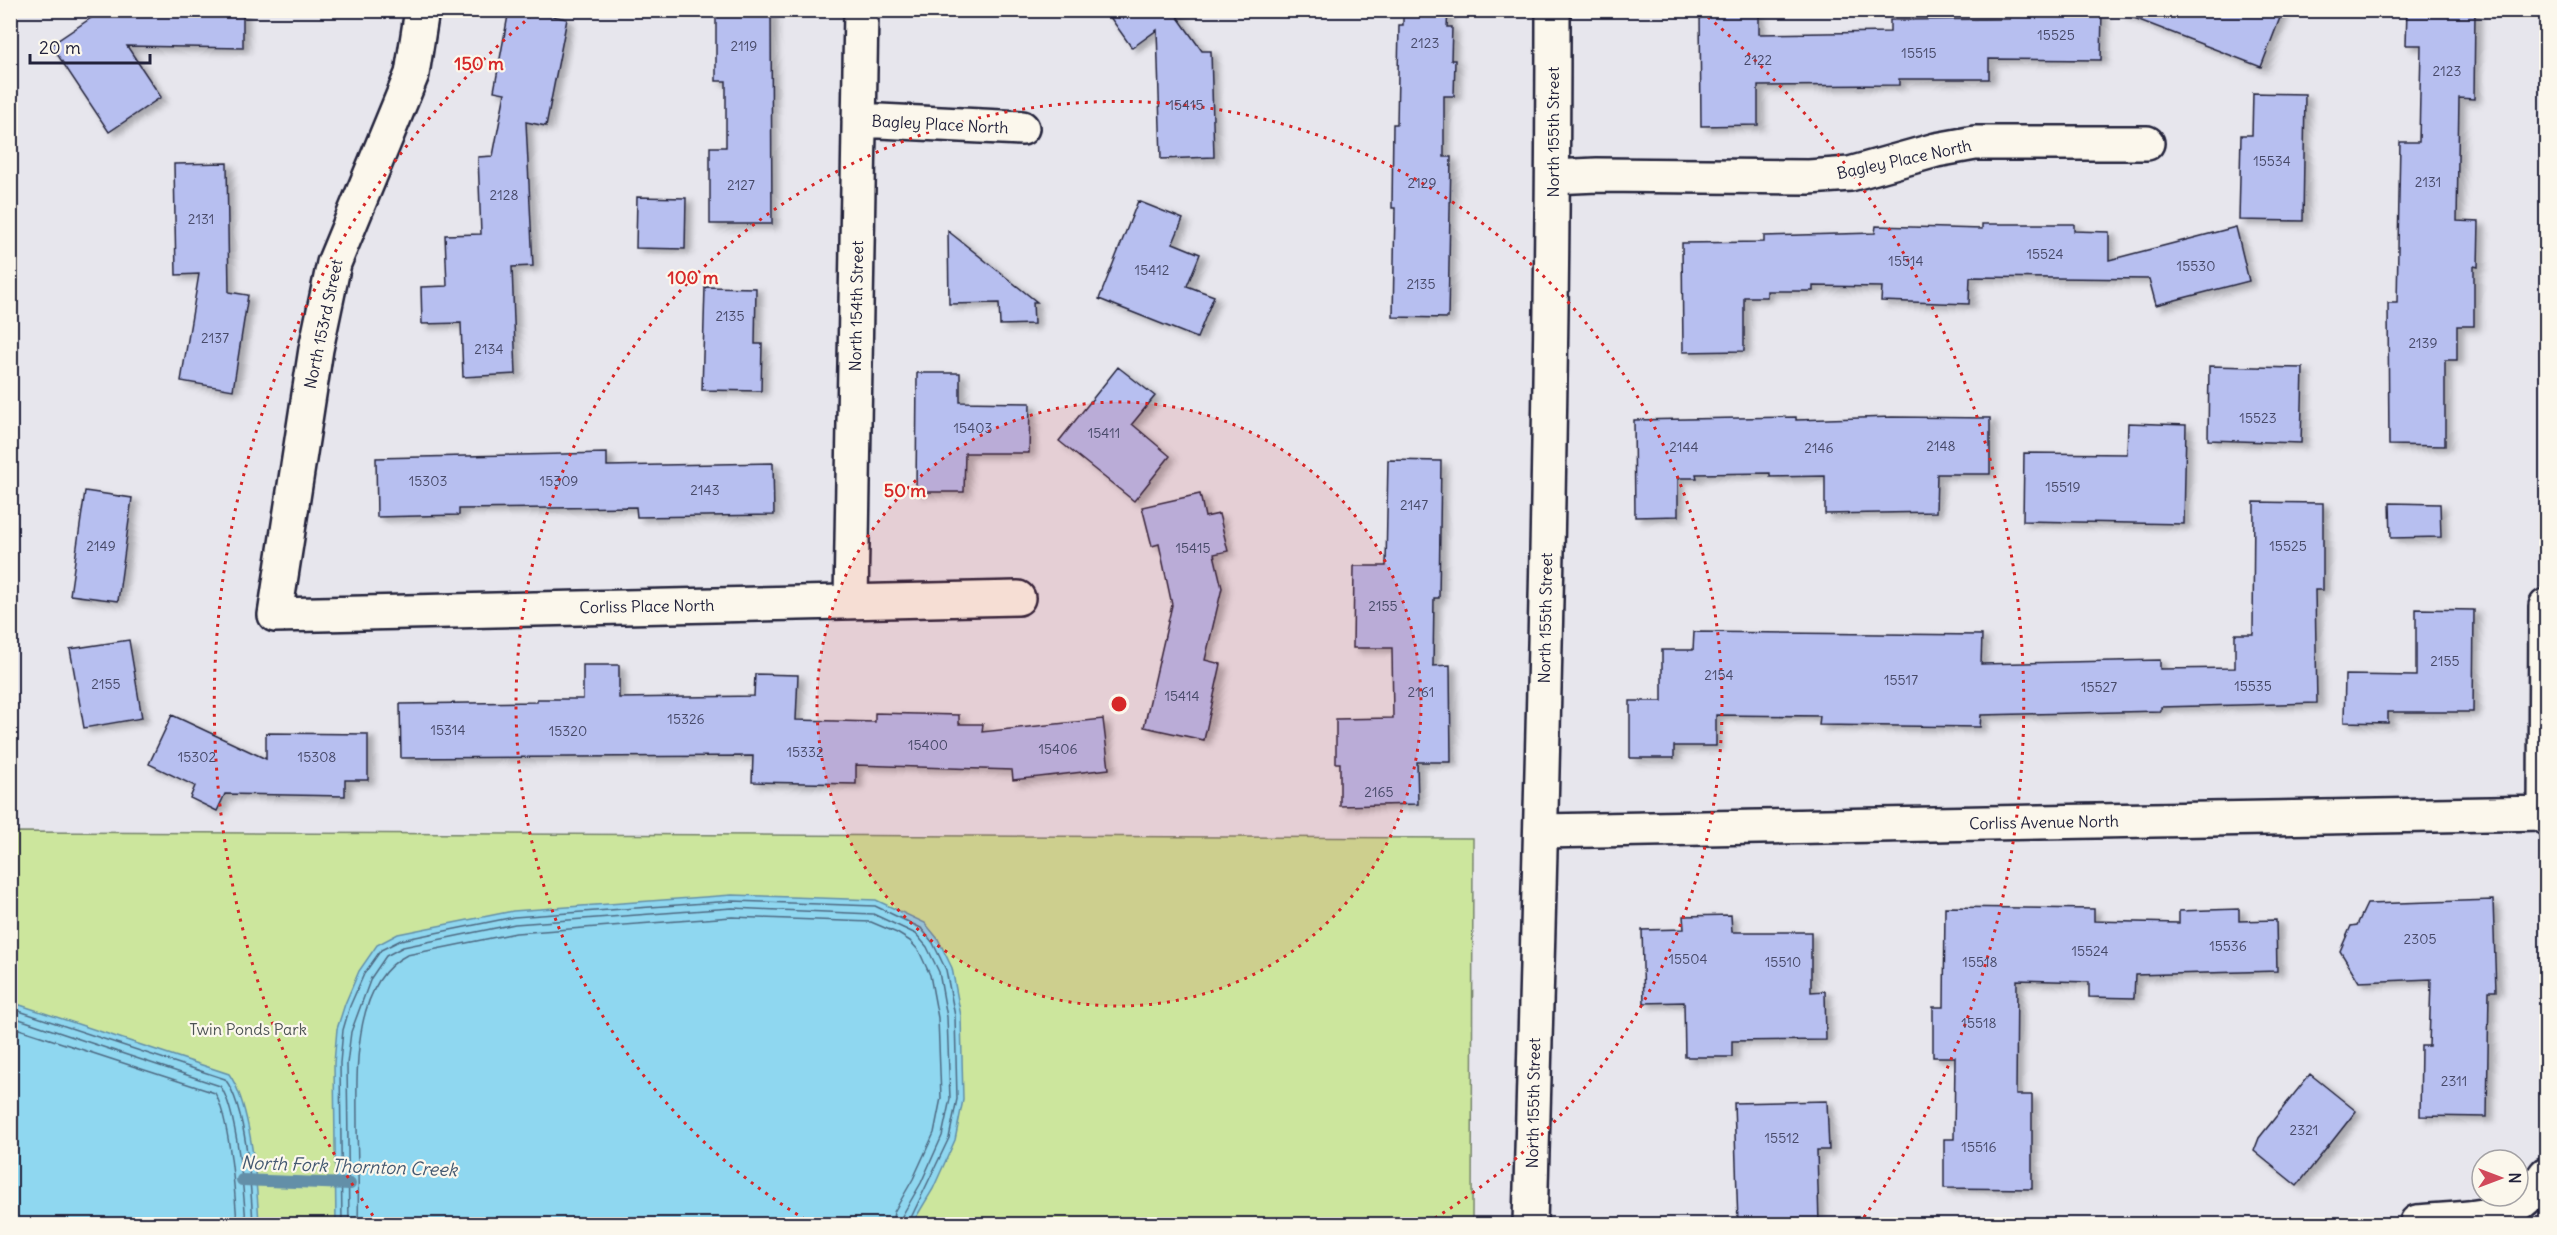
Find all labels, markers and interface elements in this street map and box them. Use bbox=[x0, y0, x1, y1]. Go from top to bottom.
house number: 15525 bbox=[2037, 26, 2075, 44]
scale bar bbox=[30, 27, 150, 65]
house number: 2123 bbox=[1411, 34, 1439, 52]
text: 20 m bbox=[39, 36, 81, 59]
house number: 2119 bbox=[731, 37, 757, 55]
house number: 15515 bbox=[1901, 44, 1937, 62]
house number: 2122 bbox=[1744, 51, 1773, 69]
text: 150 m bbox=[454, 52, 504, 75]
house number: 2123 bbox=[2433, 62, 2461, 80]
street label: North 155th Street bbox=[1543, 66, 1563, 197]
house number: 15415 bbox=[1168, 96, 1204, 114]
street label: Bagley Place North bbox=[871, 110, 1009, 138]
street label: Bagley Place North bbox=[1835, 135, 1973, 183]
house number: 15534 bbox=[2253, 152, 2291, 170]
house number: 2131 bbox=[2415, 173, 2441, 191]
house number: 2129 bbox=[1408, 174, 1436, 192]
house number: 2127 bbox=[727, 176, 755, 194]
house number: 2128 bbox=[490, 186, 518, 204]
house number: 2131 bbox=[188, 210, 214, 228]
street label: North 154th Street bbox=[845, 240, 867, 372]
house number: 15524 bbox=[2026, 245, 2064, 263]
house number: 15514 bbox=[1888, 252, 1924, 270]
street label: North 153rd Street bbox=[300, 257, 347, 391]
house number: 15530 bbox=[2177, 257, 2215, 275]
house number: 15412 bbox=[1135, 261, 1170, 279]
text: 100 m bbox=[668, 266, 719, 289]
house number: 2135 bbox=[1406, 275, 1436, 293]
house number: 2135 bbox=[715, 307, 745, 325]
house number: 2137 bbox=[201, 329, 229, 347]
house number: 2139 bbox=[2408, 334, 2438, 352]
house number: 2134 bbox=[474, 340, 504, 358]
house number: 15523 bbox=[2239, 409, 2277, 427]
house number: 15403 bbox=[954, 419, 992, 437]
house number: 15411 bbox=[1088, 424, 1120, 442]
house number: 2148 bbox=[1926, 437, 1956, 455]
house number: 2144 bbox=[1669, 438, 1699, 456]
house number: 2146 bbox=[1804, 439, 1834, 457]
house number: 15303 bbox=[409, 472, 447, 490]
house number: 15309 bbox=[540, 472, 578, 490]
house number: 15519 bbox=[2045, 478, 2081, 496]
text: 50 m bbox=[884, 479, 926, 502]
house number: 2143 bbox=[690, 481, 720, 499]
house number: 2147 bbox=[1400, 496, 1428, 514]
house number: 2149 bbox=[86, 537, 116, 555]
house number: 15525 bbox=[2269, 537, 2307, 555]
house number: 15415 bbox=[1175, 539, 1211, 557]
street label: North 155th Street bbox=[1534, 552, 1556, 684]
street label: Corliss Place North bbox=[579, 595, 715, 617]
house number: 2155 bbox=[1368, 597, 1398, 615]
house number: 2155 bbox=[2430, 652, 2460, 670]
house number: 2154 bbox=[1704, 666, 1734, 684]
house number: 15517 bbox=[1884, 671, 1918, 689]
house number: 2155 bbox=[91, 675, 121, 693]
house number: 15535 bbox=[2234, 677, 2272, 695]
house number: 15527 bbox=[2081, 678, 2117, 696]
house number: 2161 bbox=[1408, 683, 1434, 701]
house number: 15414 bbox=[1164, 687, 1200, 705]
centre of rings bbox=[1109, 694, 1129, 714]
house number: 15326 bbox=[667, 710, 705, 728]
house number: 15314 bbox=[430, 721, 466, 739]
house number: 15320 bbox=[549, 722, 587, 740]
house number: 15400 bbox=[908, 736, 948, 754]
house number: 15406 bbox=[1039, 740, 1078, 758]
house number: 15332 bbox=[786, 743, 824, 761]
house number: 15302 bbox=[178, 748, 217, 766]
house number: 15308 bbox=[298, 748, 336, 766]
house number: 2165 bbox=[1364, 783, 1394, 801]
street label: Corliss Avenue North bbox=[1969, 811, 2119, 833]
house number: 2305 bbox=[2404, 930, 2436, 948]
house number: 15536 bbox=[2209, 937, 2247, 955]
house number: 15524 bbox=[2071, 942, 2109, 960]
house number: 15504 bbox=[1669, 950, 1707, 968]
house number: 15510 bbox=[1765, 953, 1801, 971]
house number: 15518 bbox=[1962, 953, 1998, 971]
house number: 15518 bbox=[1961, 1014, 1997, 1032]
park label: Twin Ponds Park bbox=[189, 1019, 307, 1039]
street label: North 155th Street bbox=[1522, 1037, 1544, 1169]
house number: 2311 bbox=[2441, 1072, 2467, 1090]
house number: 2321 bbox=[2290, 1121, 2318, 1139]
house number: 15512 bbox=[1765, 1129, 1800, 1147]
house number: 15516 bbox=[1961, 1138, 1997, 1156]
north arrow bbox=[2470, 1148, 2530, 1208]
water label: North Fork Thornton Creek bbox=[241, 1151, 459, 1181]
text: N bbox=[2505, 1172, 2525, 1184]

